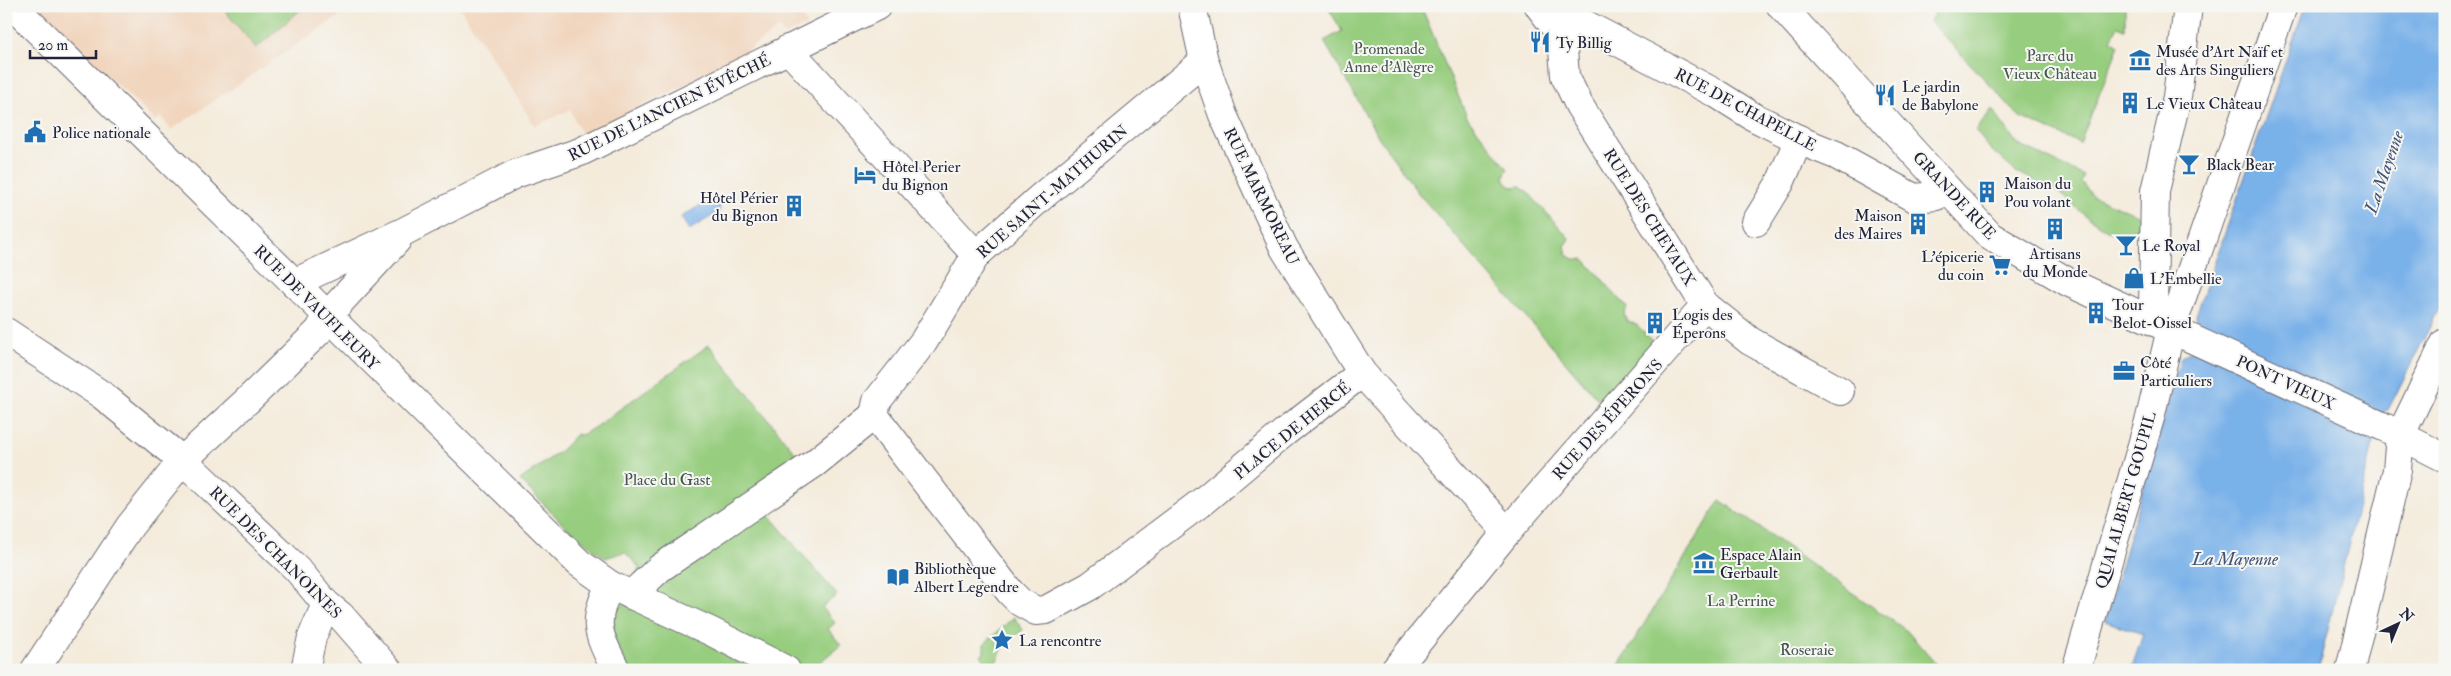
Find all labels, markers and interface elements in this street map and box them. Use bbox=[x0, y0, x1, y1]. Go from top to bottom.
scale bar bbox=[30, 28, 96, 60]
restaurant icon: Ty Billig bbox=[1527, 29, 1553, 55]
place label: Ty Billig bbox=[1556, 33, 1613, 53]
text: 20 m bbox=[38, 36, 68, 55]
park label: Promenade Anne d'Alègre bbox=[1343, 39, 1434, 77]
place label: Musée d'Art Naïf et des Arts Singuliers bbox=[2156, 42, 2283, 80]
park label: Parc du Vieux Château bbox=[2003, 46, 2097, 84]
museum icon: Musée d'Art Naïf et des Arts Singuliers bbox=[2127, 47, 2153, 73]
street label: RUE DE L'ANCIEN ÉVÊCHÉ bbox=[564, 49, 774, 166]
street label: RUE DE CHAPELLE bbox=[1671, 64, 1820, 156]
place label: Le jardin de Babylone bbox=[1902, 77, 1979, 115]
restaurant icon: Le jardin de Babylone bbox=[1872, 82, 1898, 108]
building icon: Le Vieux Château bbox=[2117, 90, 2143, 116]
place label: Le Vieux Château bbox=[2146, 94, 2262, 114]
public building icon: Police nationale bbox=[22, 119, 48, 145]
street label: RUE SAINT-MATHURIN bbox=[973, 120, 1133, 263]
place label: Police nationale bbox=[52, 123, 151, 143]
street label: RUE MARMOREAU bbox=[1219, 124, 1303, 269]
water label: La Mayenne bbox=[2359, 127, 2410, 218]
street label: RUE DES CHEVAUX bbox=[1599, 145, 1700, 290]
street label: GRANDE RUE bbox=[1908, 148, 2000, 244]
bar icon: Black Bear bbox=[2176, 151, 2202, 177]
place label: Black Bear bbox=[2206, 155, 2274, 175]
place label: Hôtel Perier du Bignon bbox=[882, 157, 960, 195]
hotel icon: Hôtel Perier du Bignon bbox=[852, 162, 878, 188]
place label: Maison du Pou volant bbox=[2004, 174, 2071, 212]
building icon: Maison du Pou volant bbox=[1974, 179, 2000, 205]
place label: Hôtel Périer du Bignon bbox=[700, 188, 778, 226]
building icon: Hôtel Périer du Bignon bbox=[781, 193, 807, 219]
place label: Maison des Maires bbox=[1834, 206, 1902, 244]
building icon: Maison des Maires bbox=[1905, 211, 1931, 237]
building icon: Artisans du Monde bbox=[2042, 216, 2068, 242]
bar icon: Le Royal bbox=[2113, 232, 2139, 258]
place label: Le Royal bbox=[2142, 236, 2200, 256]
street label: RUE DE VAUFLEURY bbox=[249, 241, 384, 375]
place label: Artisans du Monde bbox=[2022, 244, 2088, 282]
place label: L'épicerie du coin bbox=[1921, 247, 1984, 285]
supermarket icon: L'épicerie du coin bbox=[1987, 252, 2013, 278]
shop icon: L'Embellie bbox=[2121, 265, 2147, 291]
place label: L'Embellie bbox=[2150, 269, 2222, 289]
place label: Tour Belot-Oissel bbox=[2112, 295, 2192, 333]
building icon: Tour Belot-Oissel bbox=[2083, 300, 2109, 326]
place label: Logis des Éperons bbox=[1672, 305, 1732, 344]
building icon: Logis des Éperons bbox=[1642, 310, 1668, 336]
street label: PONT VIEUX bbox=[2233, 351, 2339, 415]
place label: Côté Particuliers bbox=[2140, 353, 2212, 391]
street label: RUE DES ÉPERONS bbox=[1548, 355, 1667, 484]
office icon: Côté Particuliers bbox=[2111, 358, 2137, 384]
street label: PLACE DE HERCÉ bbox=[1230, 377, 1355, 484]
street label: QUAI ALBERT GOUPIL bbox=[2091, 409, 2161, 591]
park label: Place du Gast bbox=[624, 470, 710, 490]
street label: RUE DES CHANOINES bbox=[205, 482, 346, 623]
place label: Espace Alain Gerbault bbox=[1720, 545, 1802, 583]
water label: La Mayenne bbox=[2191, 548, 2279, 571]
museum icon: Espace Alain Gerbault bbox=[1691, 550, 1717, 576]
place label: Bibliothèque Albert Legendre bbox=[913, 559, 1019, 597]
library icon: Bibliothèque Albert Legendre bbox=[885, 564, 911, 590]
park label: La Perrine bbox=[1707, 591, 1775, 611]
north arrow bbox=[2374, 598, 2424, 648]
text: N bbox=[2396, 604, 2417, 626]
place icon: La rencontre bbox=[989, 627, 1015, 653]
place label: La rencontre bbox=[1019, 631, 1102, 651]
park label: Roseraie bbox=[1780, 640, 1835, 660]

